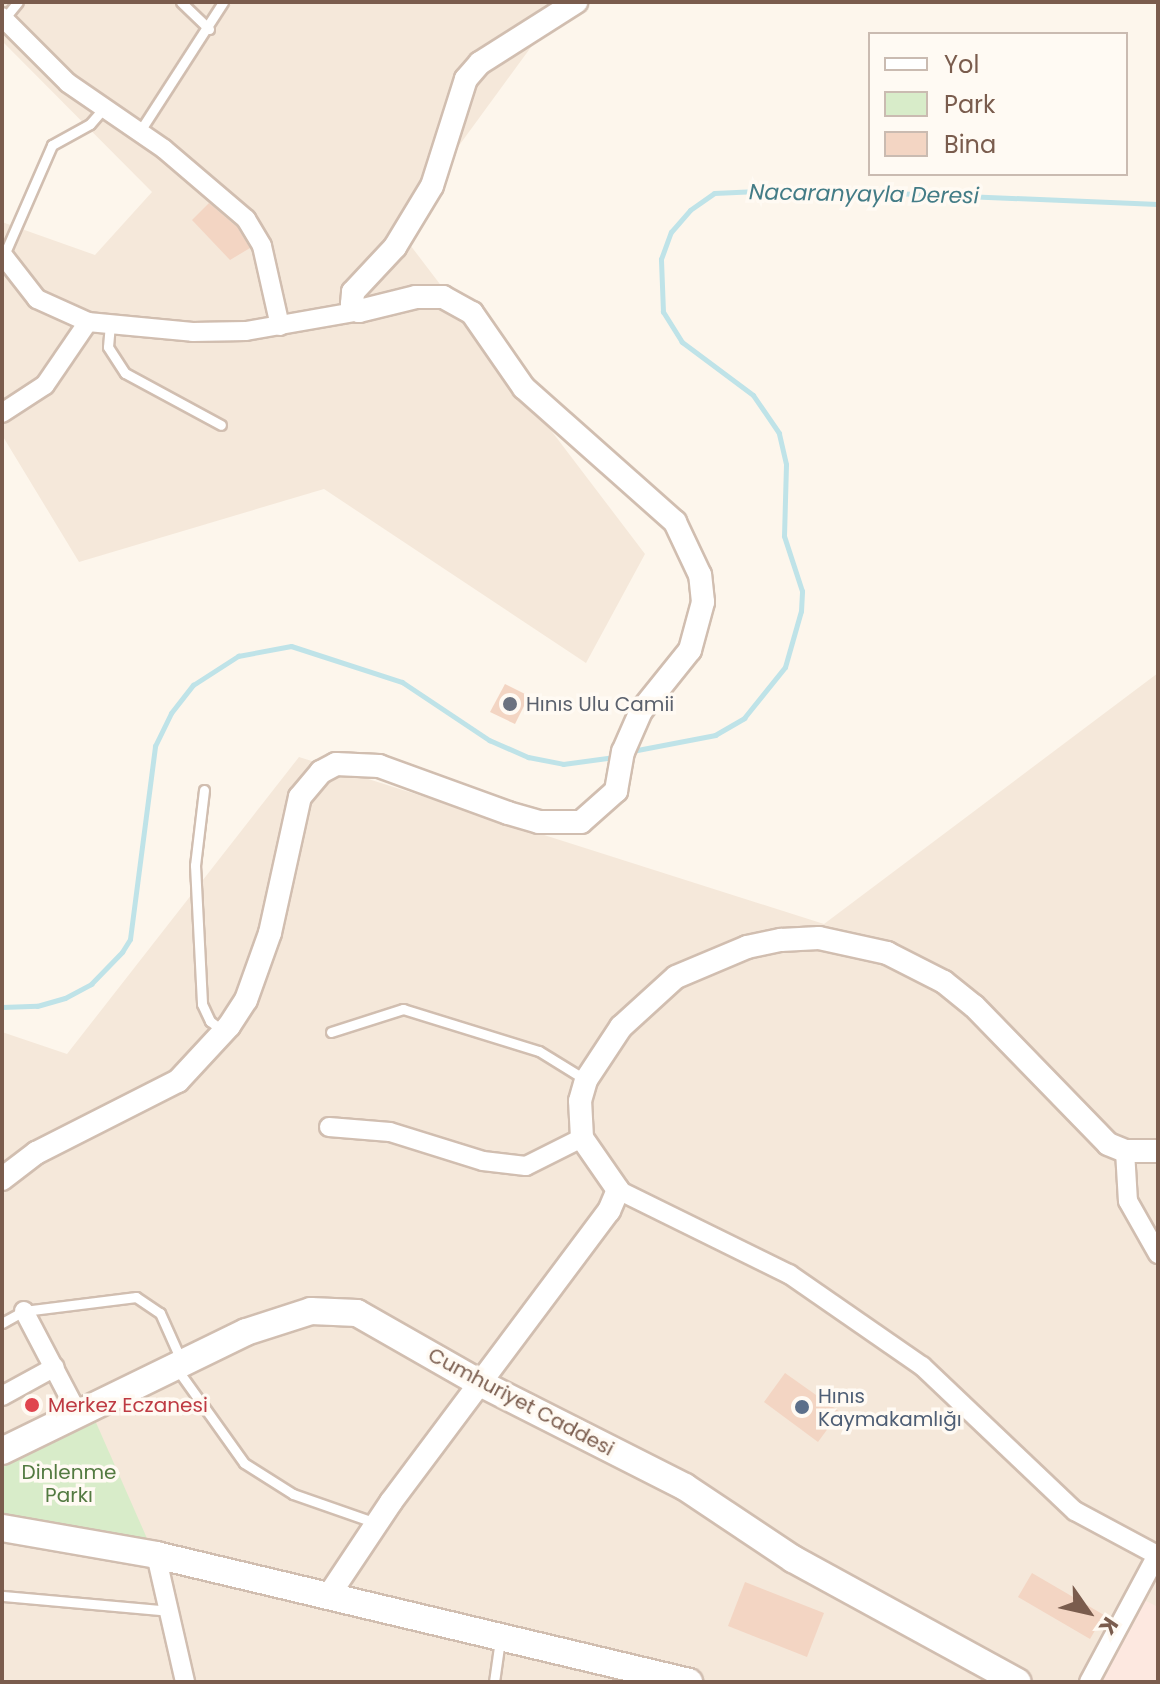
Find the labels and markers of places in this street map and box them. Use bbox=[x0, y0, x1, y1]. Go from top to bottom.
place label: Hınıs Ulu Camii bbox=[526, 692, 674, 716]
marker: Hınıs Ulu Camii bbox=[501, 695, 519, 713]
place label: Hınıs Kaymakamlığı bbox=[818, 1384, 962, 1431]
place label: Merkez Eczanesi bbox=[48, 1393, 208, 1417]
marker: Merkez Eczanesi bbox=[23, 1396, 41, 1414]
marker: Hınıs Kaymakamlığı bbox=[793, 1398, 811, 1416]

